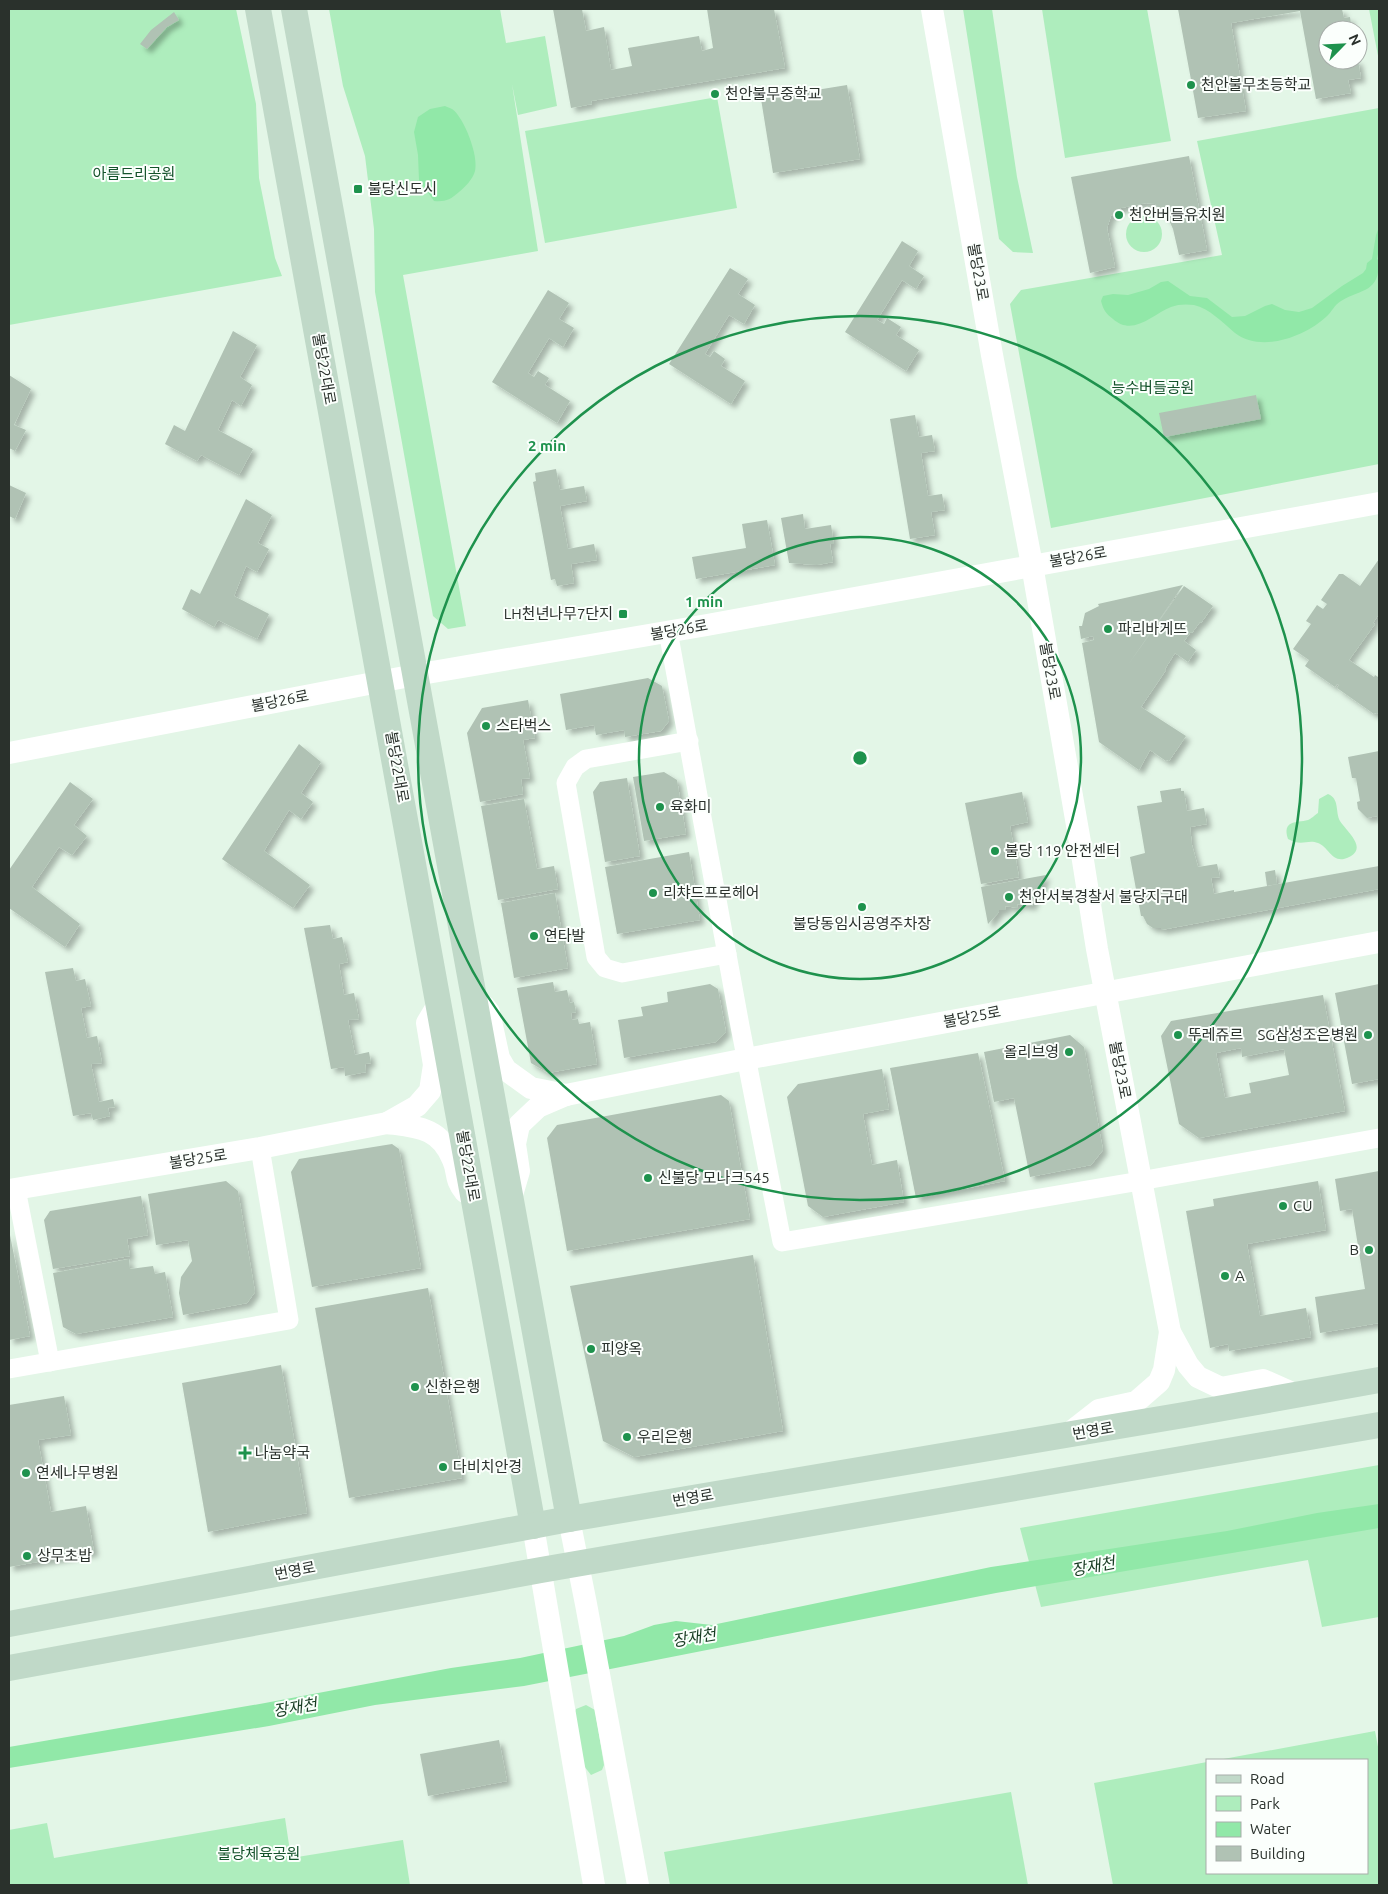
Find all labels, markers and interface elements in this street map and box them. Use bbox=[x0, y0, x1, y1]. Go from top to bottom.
north arrow bbox=[1318, 20, 1368, 70]
text: N bbox=[1345, 32, 1364, 48]
place label: 천안불무초등학교 bbox=[1201, 76, 1311, 93]
marker: 천안불무초등학교 bbox=[1185, 79, 1197, 91]
place label: 천안불무중학교 bbox=[725, 85, 822, 102]
marker: 천안불무중학교 bbox=[709, 88, 721, 100]
park label: 아름드리공원 bbox=[93, 165, 175, 182]
place label: 불당신도시 bbox=[368, 180, 437, 197]
marker: 불당신도시 bbox=[352, 183, 364, 195]
place label: 천안버들유치원 bbox=[1129, 206, 1226, 223]
marker: 천안버들유치원 bbox=[1113, 209, 1125, 221]
street label: 불당23로 bbox=[965, 242, 992, 302]
street label: 불당22대로 bbox=[310, 332, 339, 406]
park label: 능수버들공원 bbox=[1112, 379, 1194, 396]
text: 2 min bbox=[528, 437, 566, 454]
street label: 불당26로 bbox=[1048, 543, 1108, 570]
text: 1 min bbox=[685, 593, 723, 610]
place label: LH천년나무7단지 bbox=[504, 605, 613, 622]
marker: LH천년나무7단지 bbox=[617, 608, 629, 620]
street label: 불당26로 bbox=[649, 616, 709, 643]
place label: 파리바게뜨 bbox=[1118, 620, 1187, 637]
marker: 파리바게뜨 bbox=[1102, 623, 1114, 635]
street label: 불당23로 bbox=[1037, 641, 1064, 701]
street label: 불당26로 bbox=[250, 687, 310, 714]
place label: 스타벅스 bbox=[496, 717, 551, 734]
marker: 스타벅스 bbox=[480, 720, 492, 732]
street label: 불당22대로 bbox=[383, 730, 412, 804]
centre of rings bbox=[851, 749, 869, 767]
place label: 육화미 bbox=[670, 798, 711, 815]
marker: 육화미 bbox=[654, 801, 666, 813]
place label: 불당 119 안전센터 bbox=[1005, 842, 1120, 859]
marker: 불당 119 안전센터 bbox=[989, 845, 1001, 857]
place label: 리챠드프로헤어 bbox=[663, 884, 760, 901]
marker: 리챠드프로헤어 bbox=[647, 887, 659, 899]
place label: 천안서북경찰서 불당지구대 bbox=[1019, 888, 1188, 905]
marker: 천안서북경찰서 불당지구대 bbox=[1003, 891, 1015, 903]
marker: 불당동임시공영주차장 bbox=[856, 901, 868, 913]
place label: 불당동임시공영주차장 bbox=[793, 915, 931, 932]
place label: 연타발 bbox=[544, 927, 586, 944]
marker: 연타발 bbox=[528, 930, 540, 942]
street label: 불당25로 bbox=[942, 1003, 1002, 1030]
place label: 뚜레쥬르 bbox=[1188, 1026, 1243, 1043]
place label: SG삼성조은병원 bbox=[1257, 1026, 1358, 1043]
marker: 뚜레쥬르 bbox=[1172, 1029, 1184, 1041]
marker: SG삼성조은병원 bbox=[1362, 1029, 1374, 1041]
street label: 불당23로 bbox=[1107, 1040, 1134, 1100]
place label: 올리브영 bbox=[1004, 1043, 1059, 1060]
marker: 올리브영 bbox=[1063, 1046, 1075, 1058]
street label: 불당22대로 bbox=[454, 1129, 483, 1203]
street label: 불당25로 bbox=[168, 1146, 228, 1171]
place label: 신불당 모나크545 bbox=[658, 1169, 770, 1186]
marker: 신불당 모나크545 bbox=[642, 1172, 654, 1184]
place label: CU bbox=[1293, 1197, 1312, 1214]
marker: CU bbox=[1277, 1200, 1289, 1212]
place label: B bbox=[1349, 1241, 1359, 1258]
marker: B bbox=[1363, 1244, 1375, 1256]
place label: A bbox=[1235, 1267, 1245, 1284]
marker: A bbox=[1219, 1270, 1231, 1282]
place label: 피양옥 bbox=[601, 1340, 642, 1357]
marker: 피양옥 bbox=[585, 1343, 597, 1355]
place label: 신한은행 bbox=[425, 1378, 480, 1395]
marker: 신한은행 bbox=[409, 1381, 421, 1393]
street label: 번영로 bbox=[1071, 1419, 1115, 1442]
place label: 우리은행 bbox=[637, 1428, 692, 1445]
marker: 우리은행 bbox=[621, 1431, 633, 1443]
place label: 나눔약국 bbox=[255, 1444, 310, 1461]
marker: 나눔약국 bbox=[239, 1447, 251, 1459]
place label: 다비치안경 bbox=[453, 1458, 522, 1475]
marker: 다비치안경 bbox=[437, 1461, 449, 1473]
place label: 연세나무병원 bbox=[36, 1464, 119, 1481]
marker: 연세나무병원 bbox=[20, 1467, 32, 1479]
street label: 번영로 bbox=[671, 1486, 715, 1509]
place label: 상무초밥 bbox=[37, 1547, 92, 1564]
marker: 상무초밥 bbox=[21, 1550, 33, 1562]
water label: 장재천 bbox=[1070, 1553, 1119, 1579]
street label: 번영로 bbox=[273, 1558, 317, 1583]
water label: 장재천 bbox=[671, 1624, 720, 1650]
water label: 장재천 bbox=[272, 1694, 321, 1720]
legend bbox=[1206, 1759, 1368, 1874]
text: Road bbox=[1250, 1770, 1285, 1787]
text: Park bbox=[1250, 1795, 1280, 1812]
text: Water bbox=[1250, 1820, 1291, 1837]
park label: 불당체육공원 bbox=[218, 1845, 300, 1862]
text: Building bbox=[1250, 1845, 1305, 1862]

